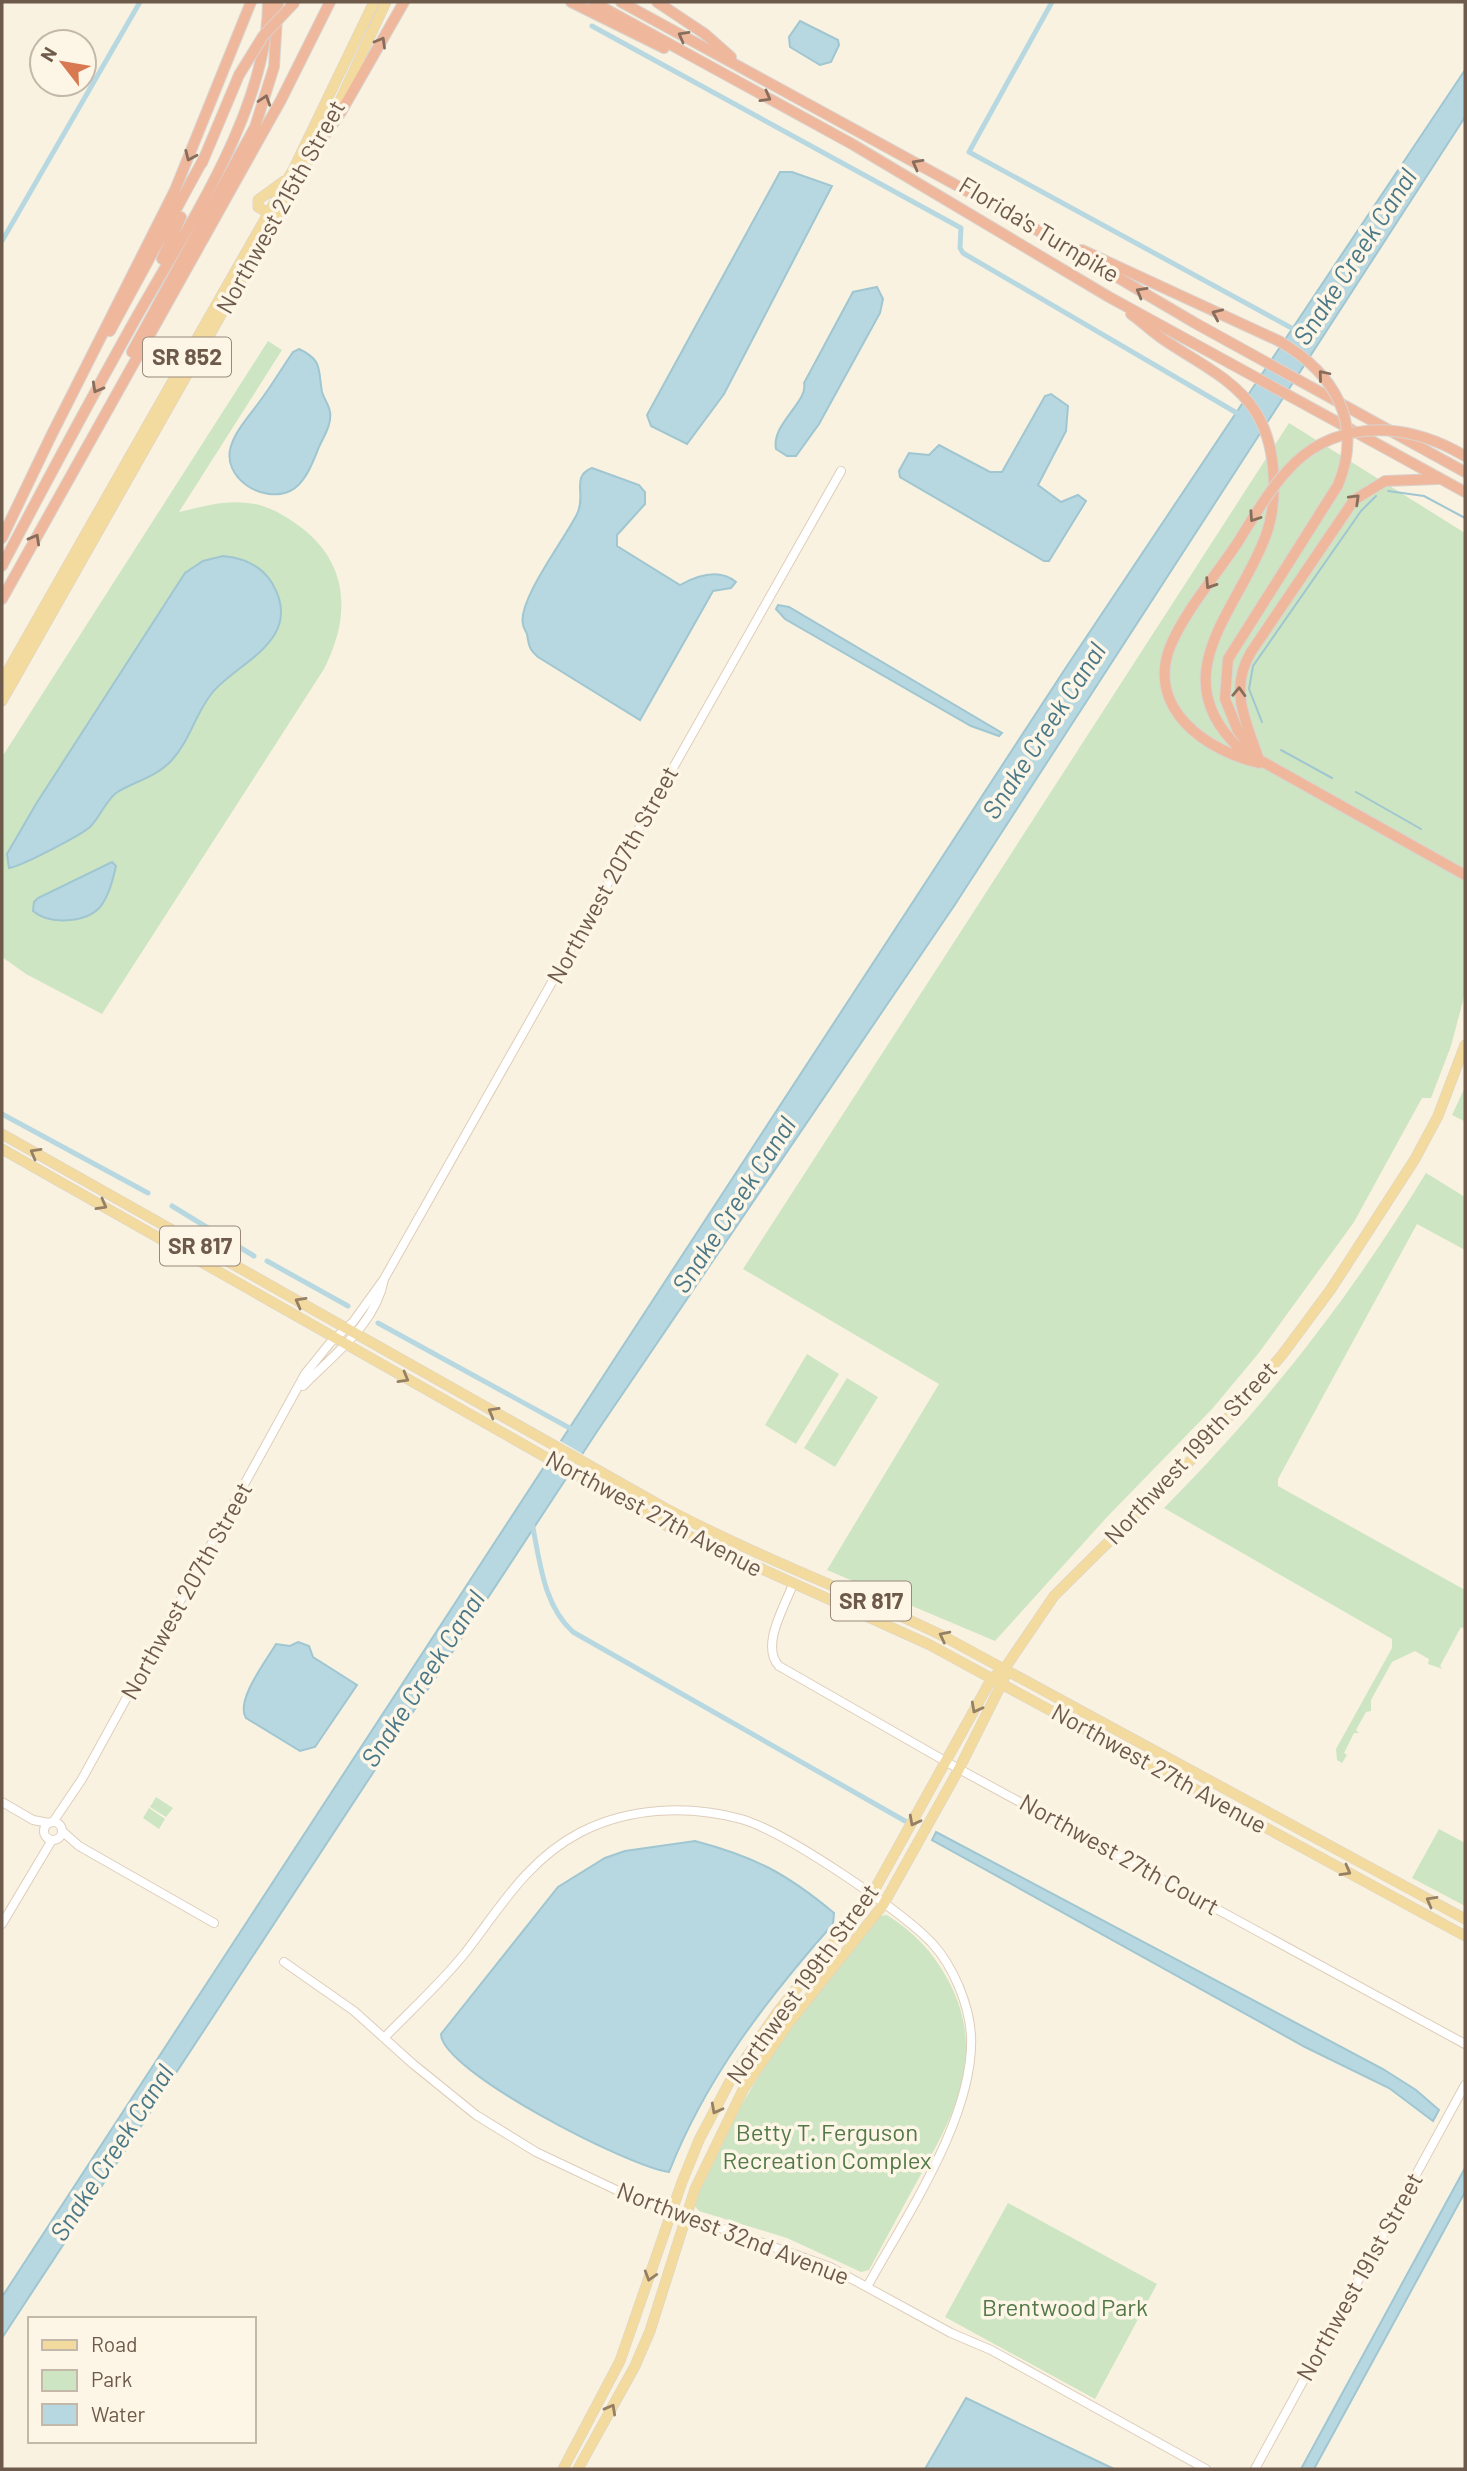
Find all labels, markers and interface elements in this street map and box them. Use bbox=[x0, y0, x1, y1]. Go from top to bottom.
north arrow bbox=[28, 28, 98, 98]
one-way arrow bbox=[678, 30, 691, 44]
one-way arrow bbox=[373, 37, 386, 50]
text: N bbox=[35, 43, 61, 65]
one-way arrow bbox=[759, 89, 771, 102]
street label: Northwest 215th Street bbox=[209, 94, 350, 318]
one-way arrow bbox=[257, 94, 272, 106]
one-way arrow bbox=[184, 149, 198, 161]
one-way arrow bbox=[912, 159, 925, 172]
water label: Snake Creek Canal bbox=[1285, 162, 1422, 350]
street label: Florida's Turnpike bbox=[954, 170, 1125, 288]
one-way arrow bbox=[1136, 287, 1149, 300]
one-way arrow bbox=[1212, 308, 1224, 322]
road number: SR 852 bbox=[143, 338, 231, 376]
one-way arrow bbox=[1319, 371, 1331, 384]
one-way arrow bbox=[92, 381, 106, 394]
one-way arrow bbox=[1347, 495, 1360, 508]
one-way arrow bbox=[1250, 509, 1263, 522]
one-way arrow bbox=[27, 534, 40, 547]
one-way arrow bbox=[1205, 576, 1218, 589]
water label: Snake Creek Canal bbox=[974, 636, 1111, 824]
one-way arrow bbox=[1232, 686, 1247, 697]
street label: Northwest 207th Street bbox=[540, 760, 684, 988]
water label: Snake Creek Canal bbox=[664, 1110, 801, 1298]
one-way arrow bbox=[30, 1148, 43, 1161]
one-way arrow bbox=[95, 1197, 107, 1211]
road number: SR 817 bbox=[160, 1226, 240, 1266]
one-way arrow bbox=[294, 1297, 307, 1310]
street label: Northwest 199th Street bbox=[1098, 1354, 1282, 1550]
one-way arrow bbox=[397, 1370, 409, 1383]
one-way arrow bbox=[488, 1407, 501, 1420]
street label: Northwest 27th Avenue bbox=[541, 1443, 768, 1582]
street label: Northwest 207th Street bbox=[114, 1476, 258, 1704]
road number: SR 817 bbox=[831, 1582, 911, 1620]
water label: Snake Creek Canal bbox=[353, 1584, 490, 1772]
one-way arrow bbox=[939, 1631, 952, 1645]
street label: Northwest 27th Avenue bbox=[1047, 1697, 1272, 1839]
one-way arrow bbox=[970, 1701, 984, 1713]
street label: Northwest 27th Court bbox=[1015, 1787, 1224, 1921]
one-way arrow bbox=[908, 1814, 922, 1826]
one-way arrow bbox=[1338, 1863, 1351, 1876]
street label: Northwest 199th Street bbox=[720, 1878, 884, 2089]
one-way arrow bbox=[1426, 1896, 1438, 1909]
water label: Snake Creek Canal bbox=[42, 2058, 179, 2246]
one-way arrow bbox=[710, 2101, 724, 2114]
park label: Betty T. Ferguson Recreation Complex bbox=[722, 2117, 932, 2174]
street label: Northwest 191st Street bbox=[1289, 2167, 1428, 2386]
street label: Northwest 32nd Avenue bbox=[613, 2175, 854, 2290]
one-way arrow bbox=[644, 2270, 659, 2282]
park label: Brentwood Park bbox=[982, 2292, 1148, 2321]
legend bbox=[28, 2317, 256, 2443]
text: Road bbox=[91, 2331, 137, 2356]
text: Park bbox=[91, 2366, 132, 2391]
text: Water bbox=[91, 2401, 146, 2426]
one-way arrow bbox=[603, 2404, 616, 2417]

